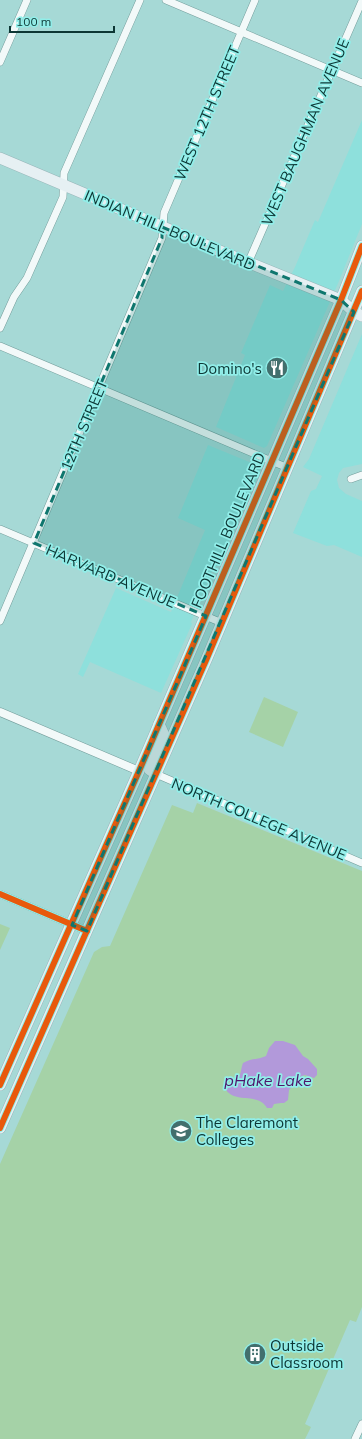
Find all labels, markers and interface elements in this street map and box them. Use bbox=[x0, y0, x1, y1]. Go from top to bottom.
scale bar bbox=[10, 8, 114, 34]
text: 100 m bbox=[16, 14, 51, 29]
street label: WEST BAUGHMAN AVENUE bbox=[257, 35, 353, 228]
street label: WEST 12TH STREET bbox=[170, 43, 244, 183]
street label: INDIAN HILL BOULEVARD bbox=[82, 185, 258, 275]
restaurant icon: Domino's bbox=[264, 355, 290, 381]
place label: Domino's bbox=[197, 359, 262, 378]
street label: 12TH STREET bbox=[56, 376, 112, 474]
street label: FOOTHILL BOULEVARD bbox=[187, 449, 269, 611]
street label: HARVARD AVENUE bbox=[43, 540, 179, 612]
street label: NORTH COLLEGE AVENUE bbox=[169, 773, 349, 865]
water label: pHake Lake bbox=[224, 1070, 312, 1090]
place label: The Claremont Colleges bbox=[196, 1113, 298, 1149]
school or university icon: The Claremont Colleges bbox=[168, 1118, 194, 1144]
place label: Outside Classroom bbox=[270, 1336, 343, 1372]
building icon: Outside Classroom bbox=[242, 1341, 268, 1367]

